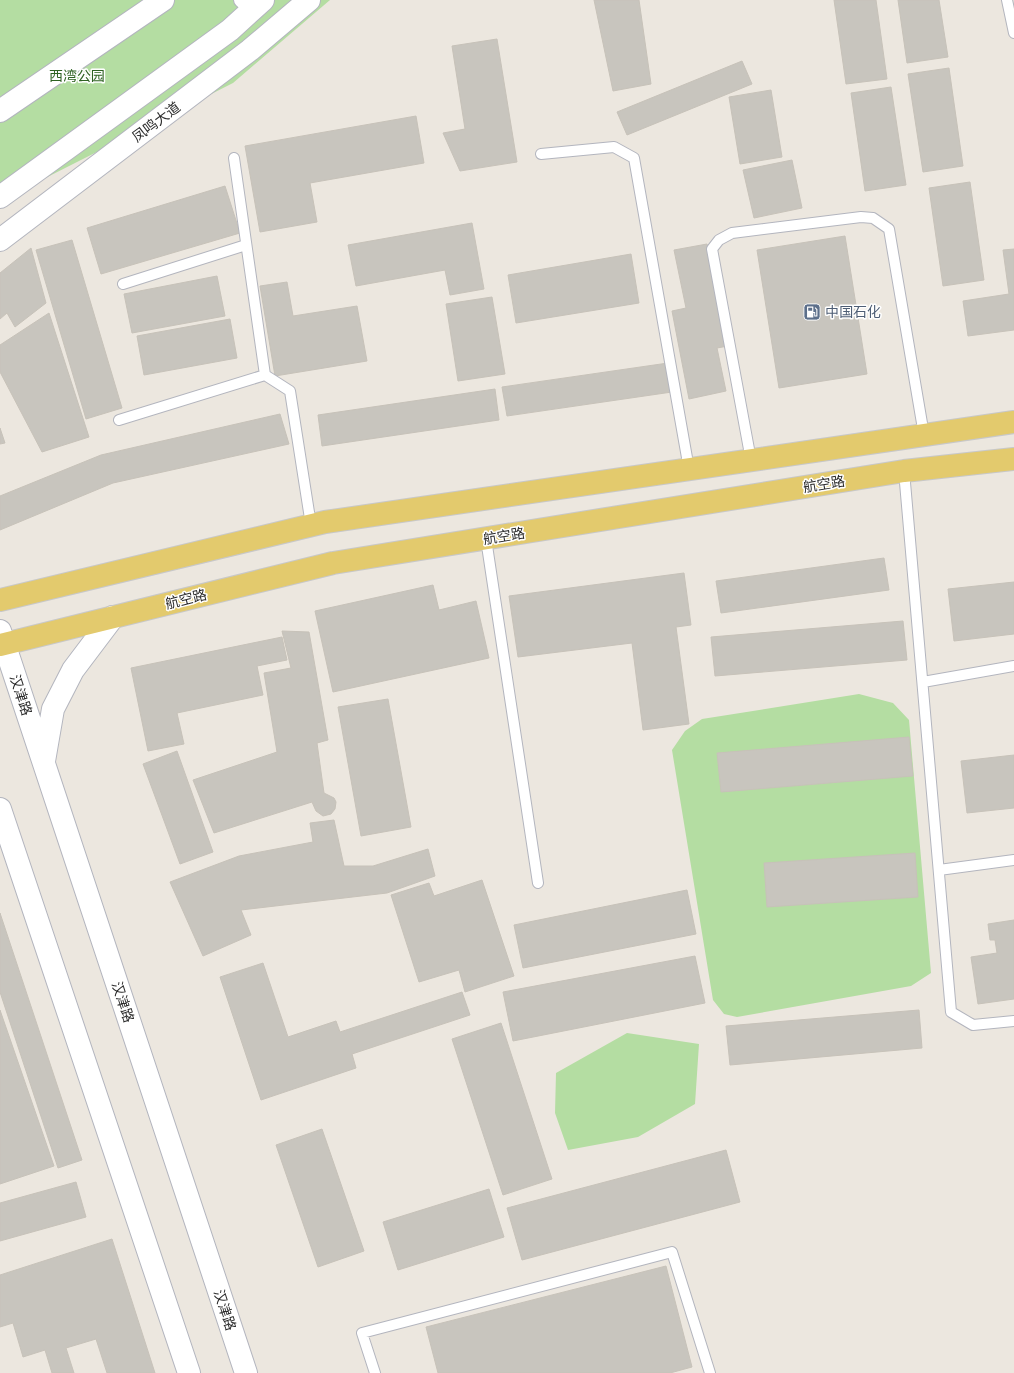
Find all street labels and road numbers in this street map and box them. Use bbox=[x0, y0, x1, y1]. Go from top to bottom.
street label: 凤鸣大道 bbox=[128, 98, 184, 146]
street label: 航空路 bbox=[802, 472, 846, 496]
street label: 航空路 bbox=[482, 524, 526, 548]
street label: 航空路 bbox=[163, 585, 209, 613]
street label: 汉津路 bbox=[6, 672, 36, 718]
street label: 汉津路 bbox=[108, 979, 138, 1025]
street label: 汉津路 bbox=[210, 1287, 240, 1333]

